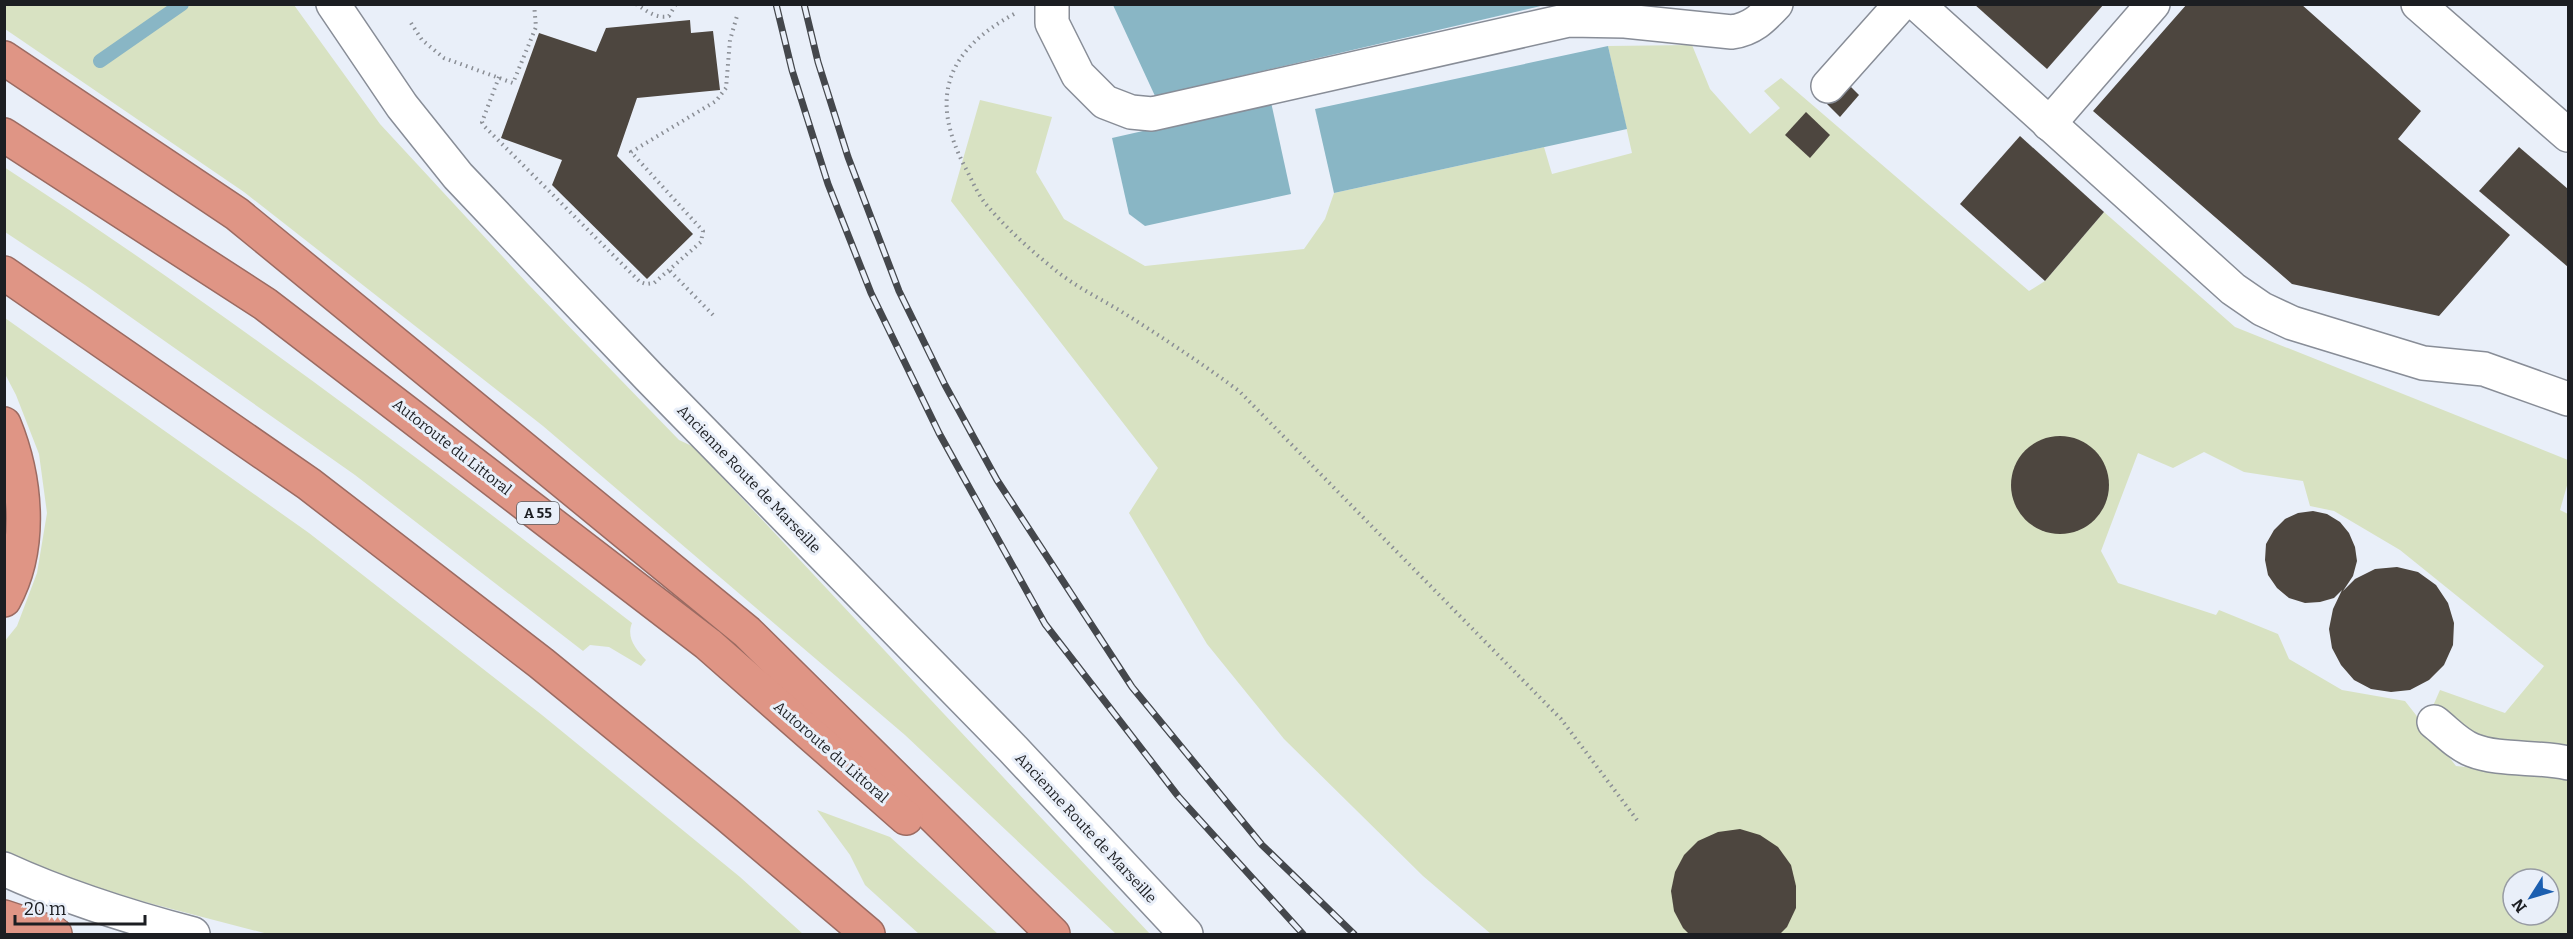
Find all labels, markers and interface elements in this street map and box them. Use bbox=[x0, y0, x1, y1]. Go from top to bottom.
street label: Autoroute du Littoral bbox=[389, 395, 515, 499]
street label: Ancienne Route de Marseille bbox=[674, 401, 824, 557]
road number: A 55 bbox=[517, 502, 559, 524]
street label: Autoroute du Littoral bbox=[770, 697, 892, 807]
street label: Ancienne Route de Marseille bbox=[1012, 749, 1160, 907]
north arrow bbox=[2501, 867, 2561, 927]
scale bar bbox=[15, 888, 146, 926]
text: N bbox=[2508, 895, 2531, 916]
text: 20 m bbox=[24, 898, 66, 920]

